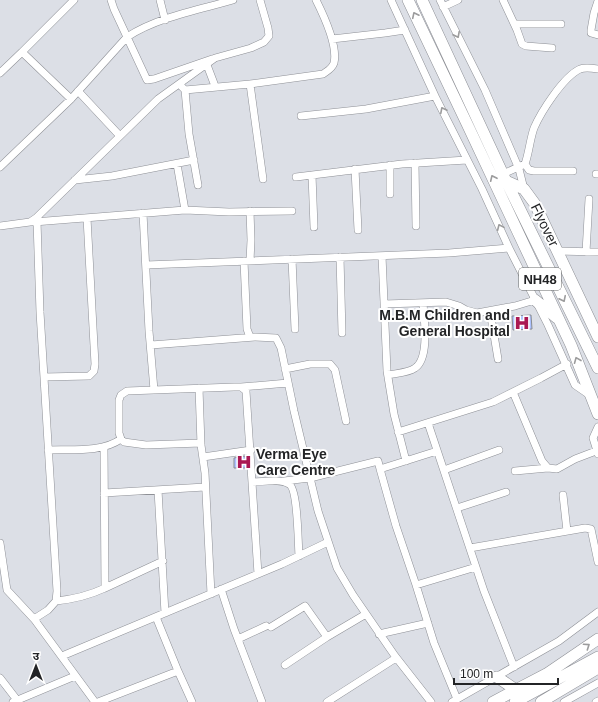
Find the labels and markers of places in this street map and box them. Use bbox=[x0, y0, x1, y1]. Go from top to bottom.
place label: M.B.M Children and General Hospital bbox=[379, 307, 510, 339]
hospital icon: M.B.M Children and General Hospital bbox=[513, 314, 531, 332]
place label: Verma Eye Care Centre bbox=[256, 446, 336, 478]
hospital icon: Verma Eye Care Centre bbox=[235, 453, 253, 471]

